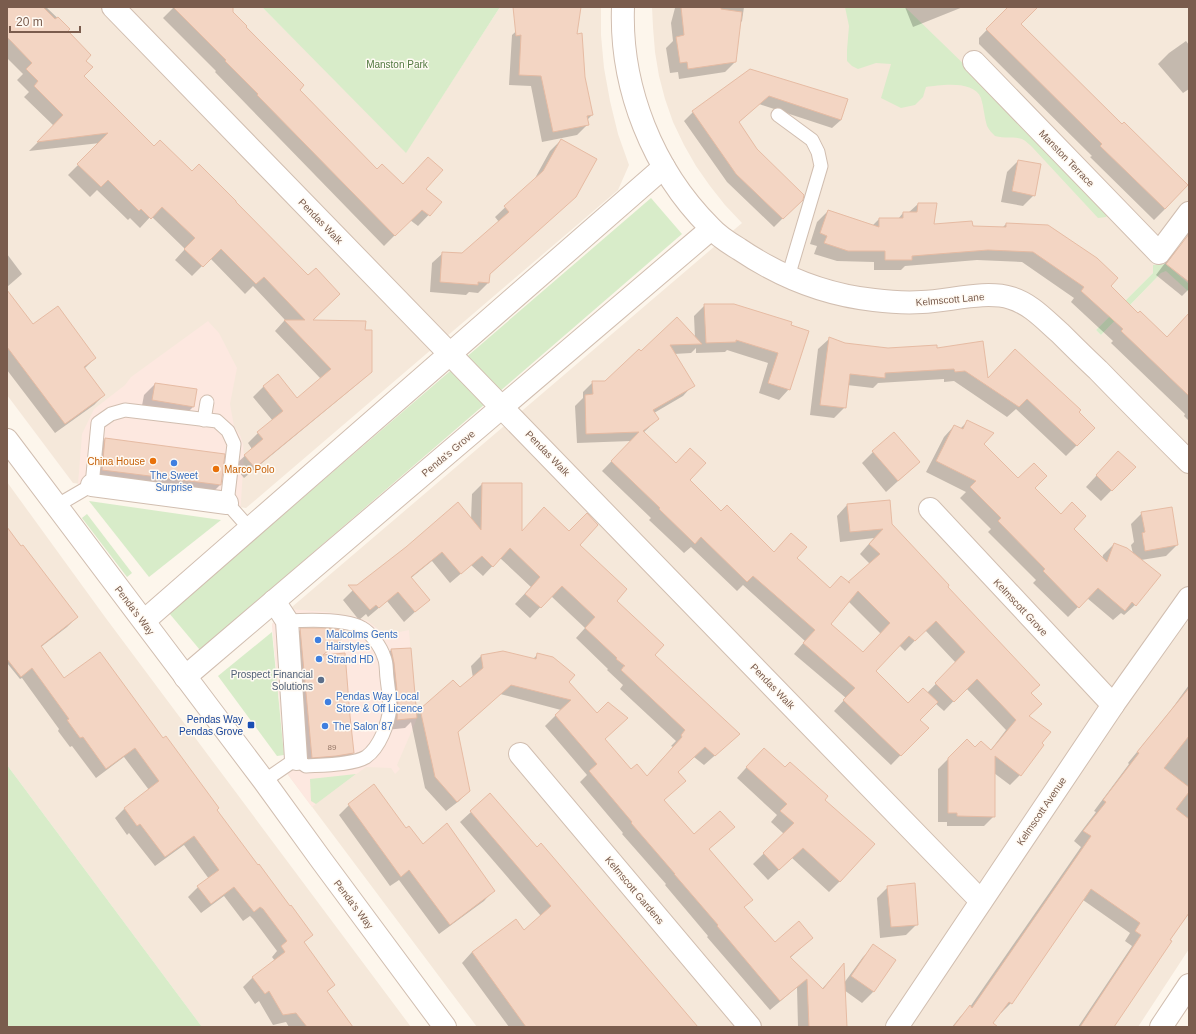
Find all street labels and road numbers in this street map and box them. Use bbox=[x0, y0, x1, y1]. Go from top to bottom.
street label: Manston Terrace bbox=[1037, 128, 1097, 189]
street label: Pendas Walk bbox=[296, 196, 346, 247]
street label: Kelmscott Lane bbox=[915, 291, 985, 308]
street label: Penda's Grove bbox=[420, 428, 477, 479]
street label: Pendas Walk bbox=[523, 428, 573, 479]
street label: Kelmscott Grove bbox=[991, 577, 1050, 638]
street label: Penda's Way bbox=[113, 584, 157, 637]
street label: Pendas Walk bbox=[748, 661, 798, 712]
street label: Kelmscott Avenue bbox=[1015, 775, 1069, 847]
street label: Kelmscott Gardens bbox=[603, 854, 666, 926]
street label: Penda's Way bbox=[332, 878, 376, 931]

